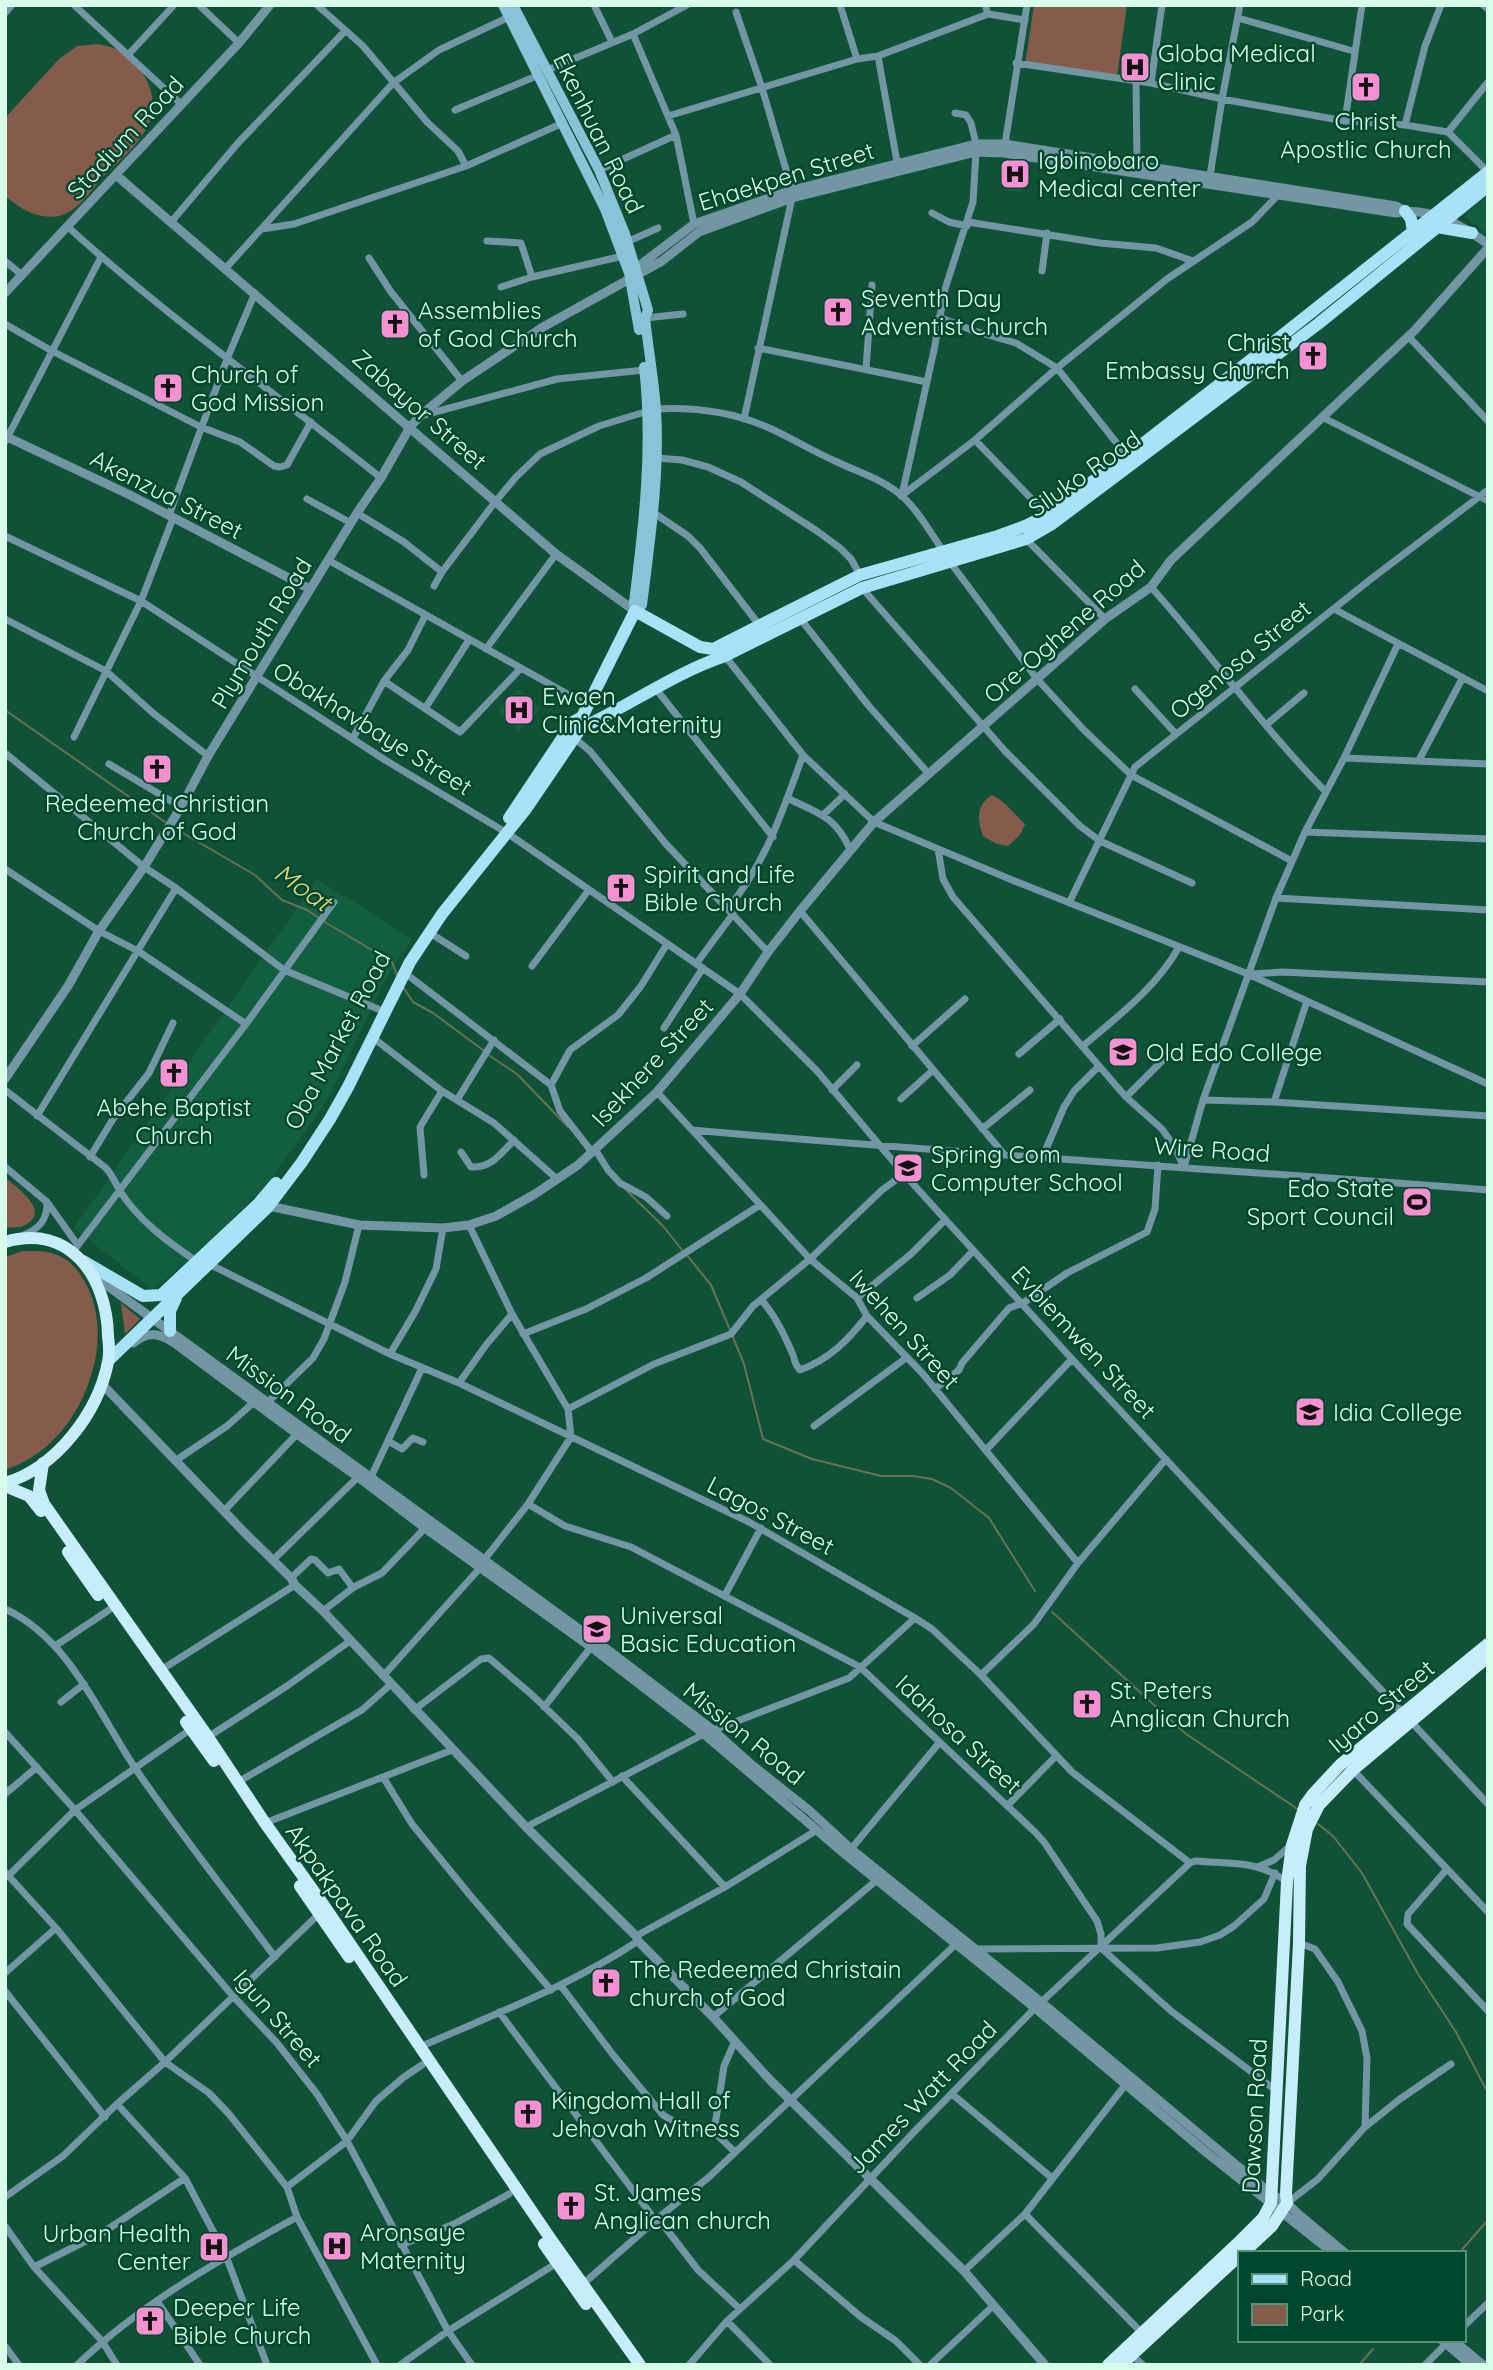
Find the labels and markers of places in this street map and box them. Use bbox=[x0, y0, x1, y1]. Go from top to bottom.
place label: Globa Medical Clinic bbox=[1158, 38, 1316, 96]
hospital icon: Globa Medical Clinic bbox=[1118, 50, 1152, 84]
church icon: Christ Apostlic Church bbox=[1349, 70, 1383, 104]
place label: Christ Apostlic Church bbox=[1280, 106, 1452, 164]
place label: Igbinobaro Medical center bbox=[1038, 145, 1201, 203]
hospital icon: Igbinobaro Medical center bbox=[998, 157, 1032, 191]
place label: Seventh Day Adventist Church bbox=[861, 283, 1048, 341]
place label: Assemblies of God Church bbox=[418, 295, 578, 353]
church icon: Seventh Day Adventist Church bbox=[821, 295, 855, 329]
church icon: Assemblies of God Church bbox=[378, 307, 412, 341]
place label: Christ Embassy Church bbox=[1105, 327, 1290, 385]
church icon: Christ Embassy Church bbox=[1296, 339, 1330, 373]
place label: Church of God Mission bbox=[191, 359, 324, 417]
church icon: Church of God Mission bbox=[151, 371, 185, 405]
place label: Ewaen Clinic&Maternity bbox=[542, 681, 722, 739]
hospital icon: Ewaen Clinic&Maternity bbox=[502, 693, 536, 727]
church icon: Redeemed Christian Church of God bbox=[140, 752, 174, 786]
place label: Redeemed Christian Church of God bbox=[45, 788, 269, 846]
place label: Spirit and Life Bible Church bbox=[644, 859, 795, 917]
church icon: Spirit and Life Bible Church bbox=[604, 871, 638, 905]
school or university icon: Old Edo College bbox=[1106, 1035, 1140, 1069]
place label: Old Edo College bbox=[1146, 1037, 1322, 1067]
church icon: Abehe Baptist Church bbox=[157, 1056, 191, 1090]
place label: Abehe Baptist Church bbox=[97, 1092, 251, 1150]
place label: Spring Com Computer School bbox=[931, 1139, 1123, 1197]
school or university icon: Spring Com Computer School bbox=[891, 1151, 925, 1185]
place label: Edo State Sport Council bbox=[1247, 1173, 1394, 1231]
sports icon: Edo State Sport Council bbox=[1400, 1185, 1434, 1219]
school or university icon: Idia College bbox=[1293, 1395, 1327, 1429]
place label: Idia College bbox=[1333, 1397, 1462, 1427]
place label: Universal Basic Education bbox=[620, 1600, 796, 1658]
school or university icon: Universal Basic Education bbox=[580, 1612, 614, 1646]
place label: St. Peters Anglican Church bbox=[1110, 1675, 1290, 1733]
church icon: St. Peters Anglican Church bbox=[1070, 1687, 1104, 1721]
place label: The Redeemed Christain church of God bbox=[629, 1954, 902, 2012]
church icon: The Redeemed Christain church of God bbox=[589, 1966, 623, 2000]
place label: Kingdom Hall of Jehovah Witness bbox=[551, 2085, 740, 2143]
church icon: Kingdom Hall of Jehovah Witness bbox=[511, 2097, 545, 2131]
place label: St. James Anglican church bbox=[594, 2177, 771, 2235]
church icon: St. James Anglican church bbox=[554, 2189, 588, 2223]
place label: Aronsaye Maternity bbox=[360, 2217, 466, 2275]
place label: Urban Health Center bbox=[42, 2218, 191, 2276]
hospital icon: Aronsaye Maternity bbox=[320, 2229, 354, 2263]
hospital icon: Urban Health Center bbox=[197, 2230, 231, 2264]
place label: Deeper Life Bible Church bbox=[173, 2292, 311, 2350]
church icon: Deeper Life Bible Church bbox=[133, 2304, 167, 2338]

